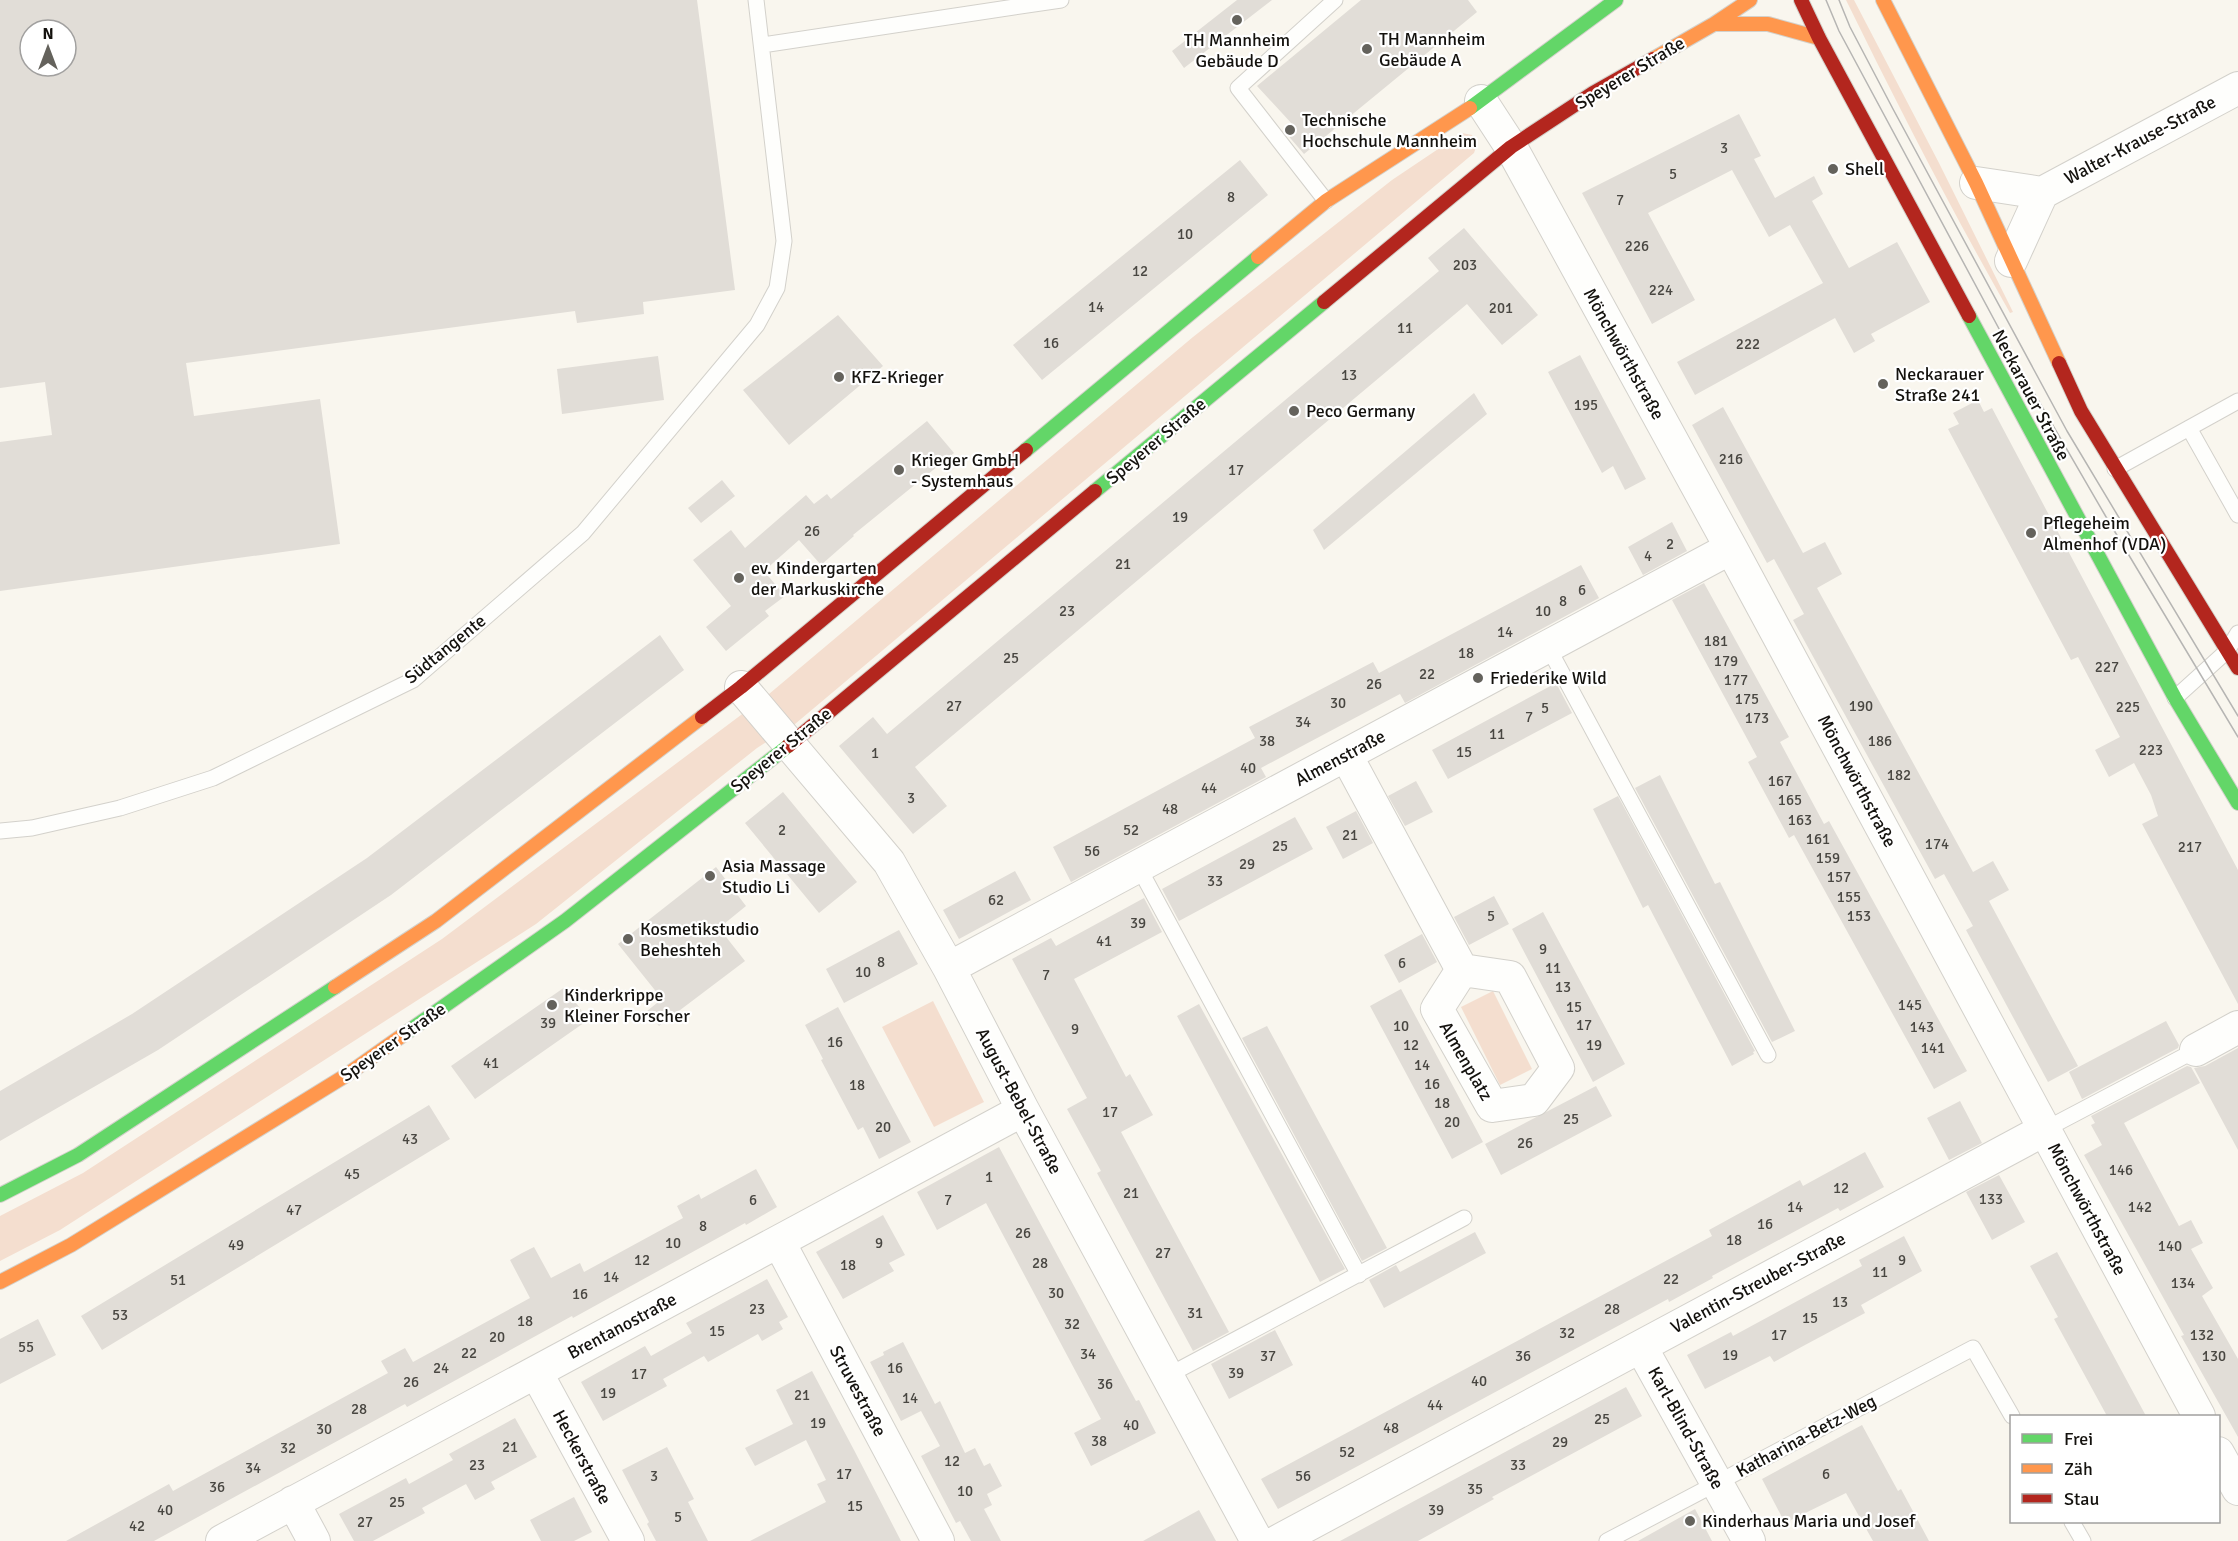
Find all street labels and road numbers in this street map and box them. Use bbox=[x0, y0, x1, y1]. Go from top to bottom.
street label: Speyerer Straße bbox=[1571, 32, 1689, 114]
street label: Walter-Krause-Straße bbox=[2060, 91, 2220, 189]
street label: Mönchwörthstraße bbox=[1579, 284, 1669, 424]
street label: Neckarauer Straße bbox=[1987, 326, 2075, 464]
street label: Speyerer Straße bbox=[1102, 393, 1210, 489]
street label: Südtangente bbox=[400, 610, 490, 688]
street label: Speyerer Straße bbox=[726, 703, 836, 797]
street label: Mönchwörthstraße bbox=[1813, 711, 1901, 851]
street label: Almenstraße bbox=[1291, 725, 1389, 791]
street label: Speyerer Straße bbox=[336, 998, 450, 1086]
street label: Almenplatz bbox=[1435, 1018, 1497, 1104]
street label: August-Bebel-Straße bbox=[971, 1024, 1067, 1178]
street label: Mönchwörthstraße bbox=[2043, 1139, 2131, 1279]
street label: Valentin-Streuber-Straße bbox=[1667, 1227, 1849, 1339]
street label: Brentanostraße bbox=[564, 1288, 680, 1364]
street label: Struvestraße bbox=[825, 1342, 891, 1440]
street label: Karl-Blind-Straße bbox=[1643, 1363, 1729, 1493]
street label: Katharina-Betz-Weg bbox=[1732, 1390, 1880, 1482]
street label: Heckerstraße bbox=[548, 1406, 616, 1508]

